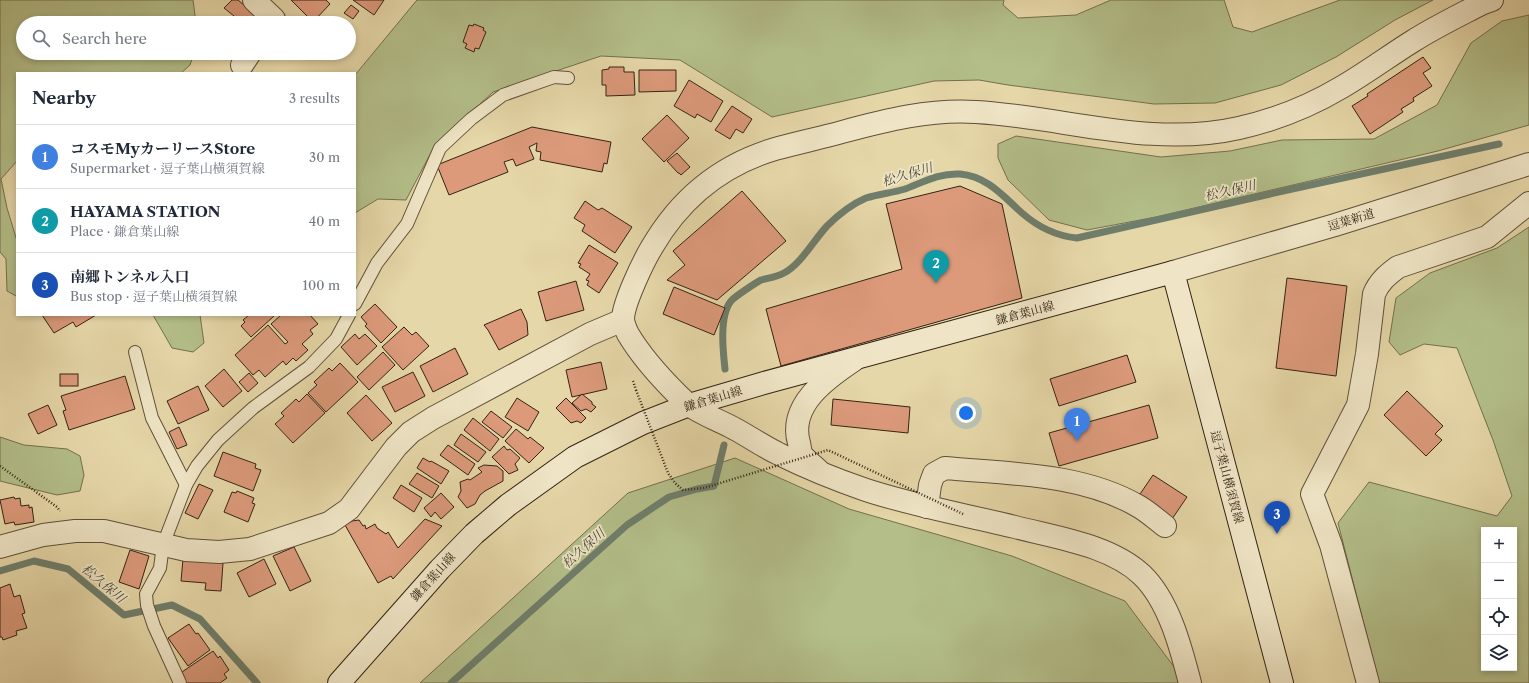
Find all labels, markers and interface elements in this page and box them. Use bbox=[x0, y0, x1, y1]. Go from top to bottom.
search box bbox=[16, 16, 356, 60]
icon: search bbox=[30, 27, 52, 49]
text: Search here bbox=[62, 29, 147, 48]
text: Nearby bbox=[32, 88, 96, 108]
text: 3 results bbox=[289, 90, 340, 106]
text: コスモMyカーリースStore bbox=[70, 139, 255, 158]
text: 1 bbox=[42, 149, 48, 165]
text: 30 m bbox=[309, 149, 340, 165]
water label: 松久保川 bbox=[880, 158, 936, 189]
text: Supermarket · 逗子葉山横須賀線 bbox=[70, 160, 264, 176]
water label: 松久保川 bbox=[1203, 176, 1259, 204]
text: HAYAMA STATION bbox=[70, 202, 221, 221]
street label: 逗葉新道 bbox=[1326, 205, 1376, 234]
text: 2 bbox=[41, 213, 49, 229]
text: 40 m bbox=[309, 213, 340, 229]
text: Place · 鎌倉葉山線 bbox=[70, 223, 179, 239]
pin: 2 bbox=[923, 250, 949, 283]
text: 南郷トンネル入口 bbox=[70, 267, 190, 286]
text: 3 bbox=[41, 277, 49, 293]
text: 100 m bbox=[302, 277, 340, 293]
text: Bus stop · 逗子葉山横須賀線 bbox=[70, 288, 237, 304]
street label: 鎌倉葉山線 bbox=[994, 298, 1056, 328]
street label: 鎌倉葉山線 bbox=[682, 383, 744, 414]
your location bbox=[956, 403, 976, 423]
pin: 1 bbox=[1064, 408, 1090, 441]
street label: 逗子葉山横須賀線 bbox=[1208, 429, 1247, 525]
pin: 3 bbox=[1264, 501, 1290, 534]
water label: 松久保川 bbox=[558, 523, 609, 571]
map controls bbox=[1481, 527, 1517, 671]
button: + bbox=[1481, 527, 1517, 563]
street label: 鎌倉葉山線 bbox=[407, 549, 458, 604]
water label: 松久保川 bbox=[79, 560, 131, 607]
button: − bbox=[1481, 563, 1517, 599]
button: locate bbox=[1481, 599, 1517, 635]
button: layers bbox=[1481, 635, 1517, 671]

